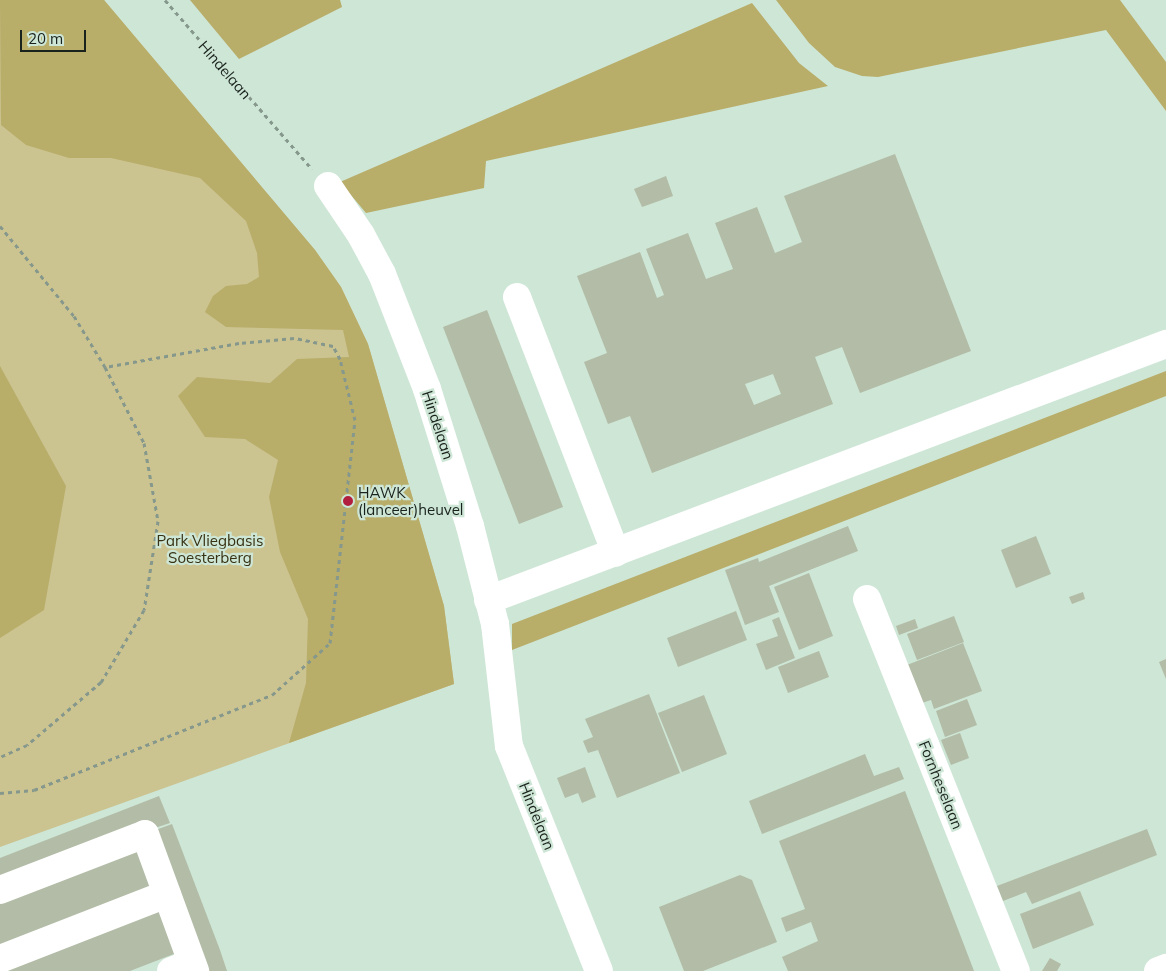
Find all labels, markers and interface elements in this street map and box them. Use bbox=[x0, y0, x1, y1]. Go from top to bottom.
scale bar bbox=[22, 20, 89, 52]
text: 20 m bbox=[28, 29, 63, 48]
street label: Hindelaan bbox=[195, 37, 255, 103]
street label: Hindelaan bbox=[418, 388, 458, 462]
place label: HAWK (lanceer)heuvel bbox=[358, 483, 463, 518]
marker: HAWK (lanceer)heuvel bbox=[342, 495, 354, 507]
park label: Park Vliegbasis Soesterberg bbox=[157, 531, 263, 566]
street label: Fornheselaan bbox=[915, 738, 967, 832]
street label: Hindelaan bbox=[515, 780, 559, 852]

